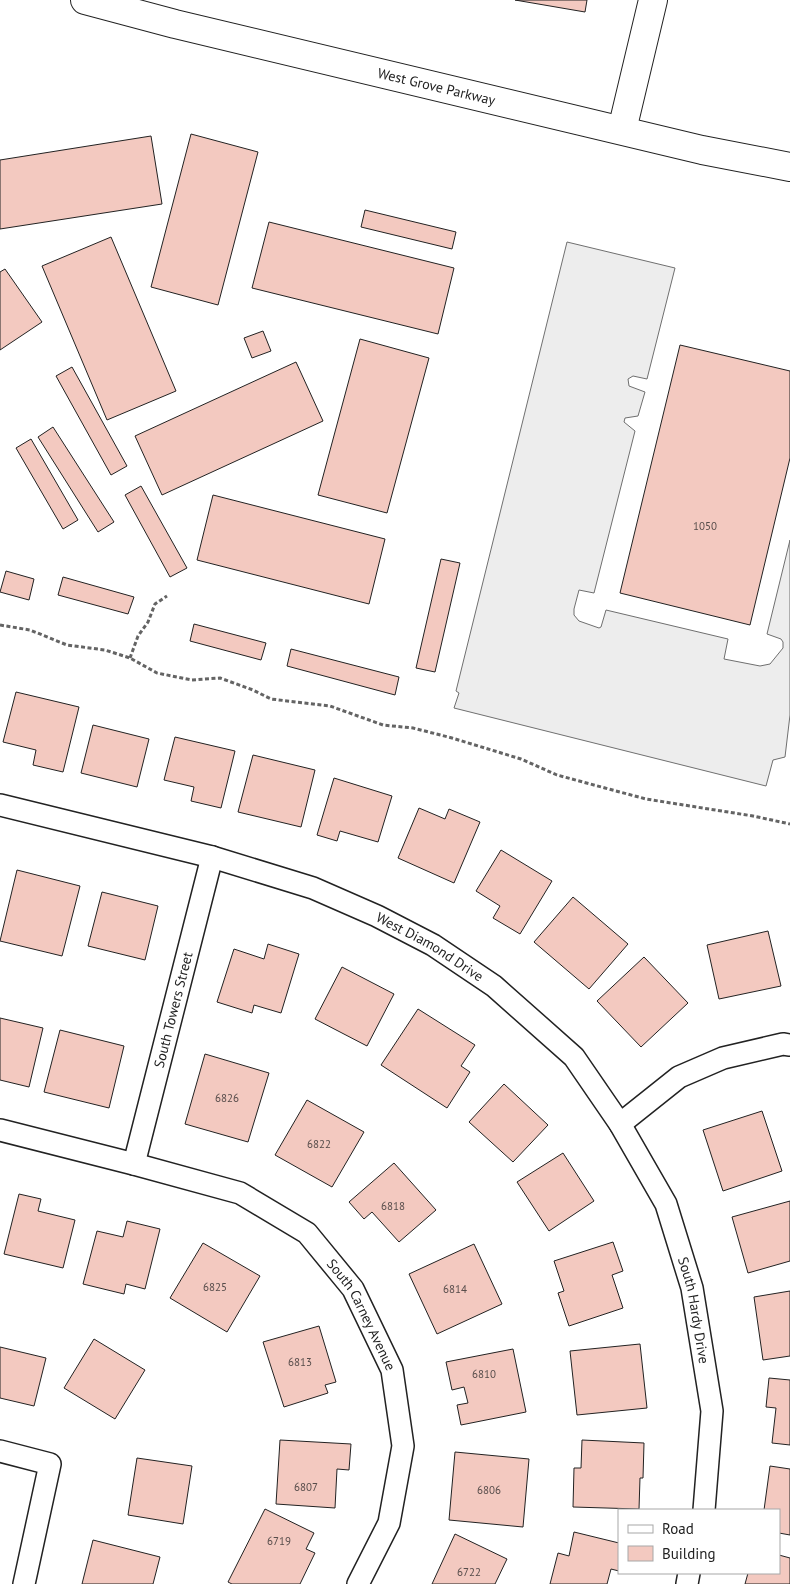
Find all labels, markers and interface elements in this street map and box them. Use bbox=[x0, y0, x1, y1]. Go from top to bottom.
street label: West Grove Parkway bbox=[376, 64, 498, 109]
house number: 1050 bbox=[693, 519, 717, 533]
street label: West Diamond Drive bbox=[373, 908, 487, 985]
street label: South Towers Street bbox=[150, 950, 197, 1070]
house number: 6826 bbox=[215, 1091, 239, 1105]
house number: 6822 bbox=[307, 1137, 331, 1151]
house number: 6818 bbox=[381, 1199, 405, 1213]
street label: South Carney Avenue bbox=[323, 1255, 400, 1373]
street label: South Hardy Drive bbox=[674, 1255, 713, 1365]
house number: 6825 bbox=[203, 1280, 227, 1294]
house number: 6814 bbox=[443, 1282, 467, 1296]
house number: 6813 bbox=[288, 1355, 312, 1369]
house number: 6810 bbox=[472, 1367, 496, 1381]
house number: 6807 bbox=[294, 1480, 318, 1494]
house number: 6806 bbox=[477, 1483, 501, 1497]
legend bbox=[618, 1509, 780, 1574]
text: Road bbox=[662, 1519, 694, 1538]
house number: 6719 bbox=[267, 1534, 291, 1548]
text: Building bbox=[662, 1544, 716, 1563]
house number: 6722 bbox=[457, 1565, 481, 1579]

